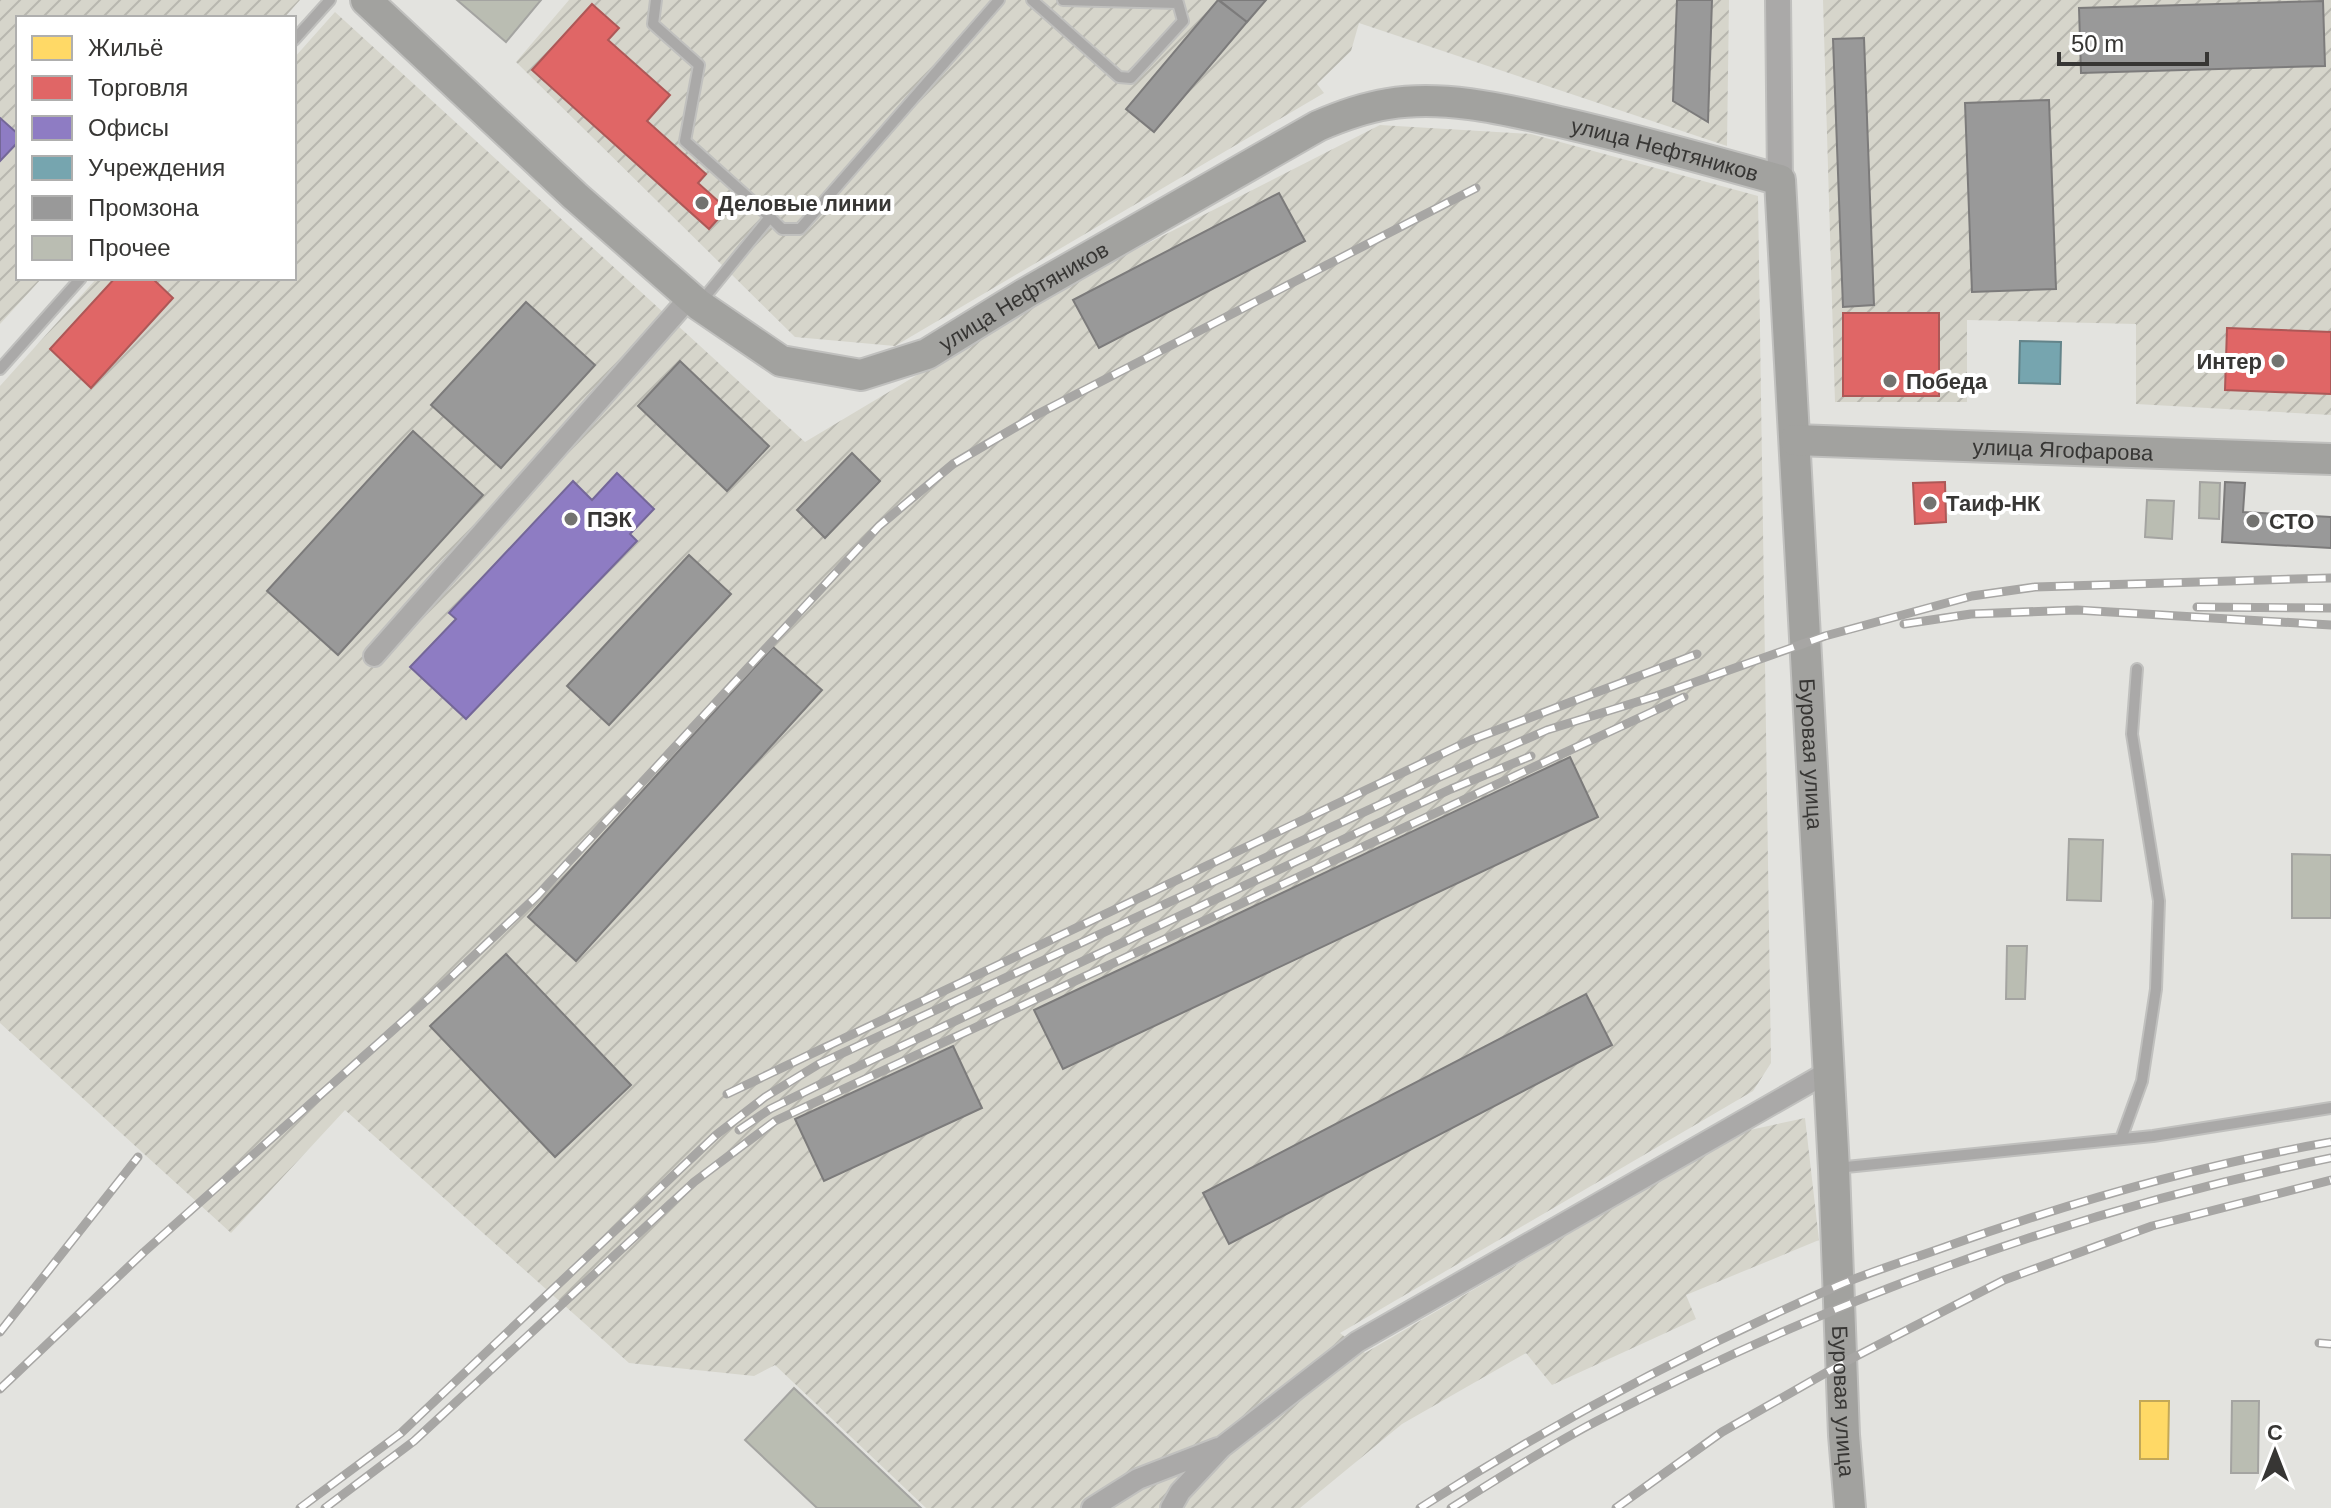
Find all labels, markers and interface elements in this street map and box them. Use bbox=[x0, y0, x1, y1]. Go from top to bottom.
legend bbox=[16, 16, 296, 280]
scale bar bbox=[2059, 16, 2207, 66]
text: 50 m bbox=[2071, 30, 2124, 57]
text: Жильё bbox=[88, 34, 163, 61]
text: Торговля bbox=[88, 74, 188, 101]
street label: улица Нефтяников bbox=[1569, 113, 1761, 186]
text: Офисы bbox=[88, 114, 169, 141]
text: Учреждения bbox=[88, 154, 225, 181]
place label: Деловые линии bbox=[718, 191, 892, 216]
text: Промзона bbox=[88, 194, 200, 221]
marker: Деловые линии bbox=[693, 194, 711, 212]
text: Прочее bbox=[88, 234, 171, 261]
street label: улица Нефтяников bbox=[934, 236, 1113, 356]
place label: Интер bbox=[2196, 349, 2262, 374]
marker: Интер bbox=[2269, 352, 2287, 370]
place label: Победа bbox=[1906, 369, 1988, 394]
marker: Победа bbox=[1881, 372, 1899, 390]
street label: улица Ягофарова bbox=[1972, 434, 2154, 465]
place label: Таиф-НК bbox=[1946, 491, 2041, 516]
marker: Таиф-НК bbox=[1921, 494, 1939, 512]
place label: ПЭК bbox=[587, 507, 632, 532]
place label: СТО bbox=[2269, 509, 2314, 534]
marker: ПЭК bbox=[562, 510, 580, 528]
marker: СТО bbox=[2244, 512, 2262, 530]
street label: Буровая улица bbox=[1795, 678, 1828, 831]
street label: Буровая улица bbox=[1827, 1325, 1860, 1478]
north arrow bbox=[2235, 1412, 2315, 1492]
text: С bbox=[2267, 1420, 2283, 1445]

